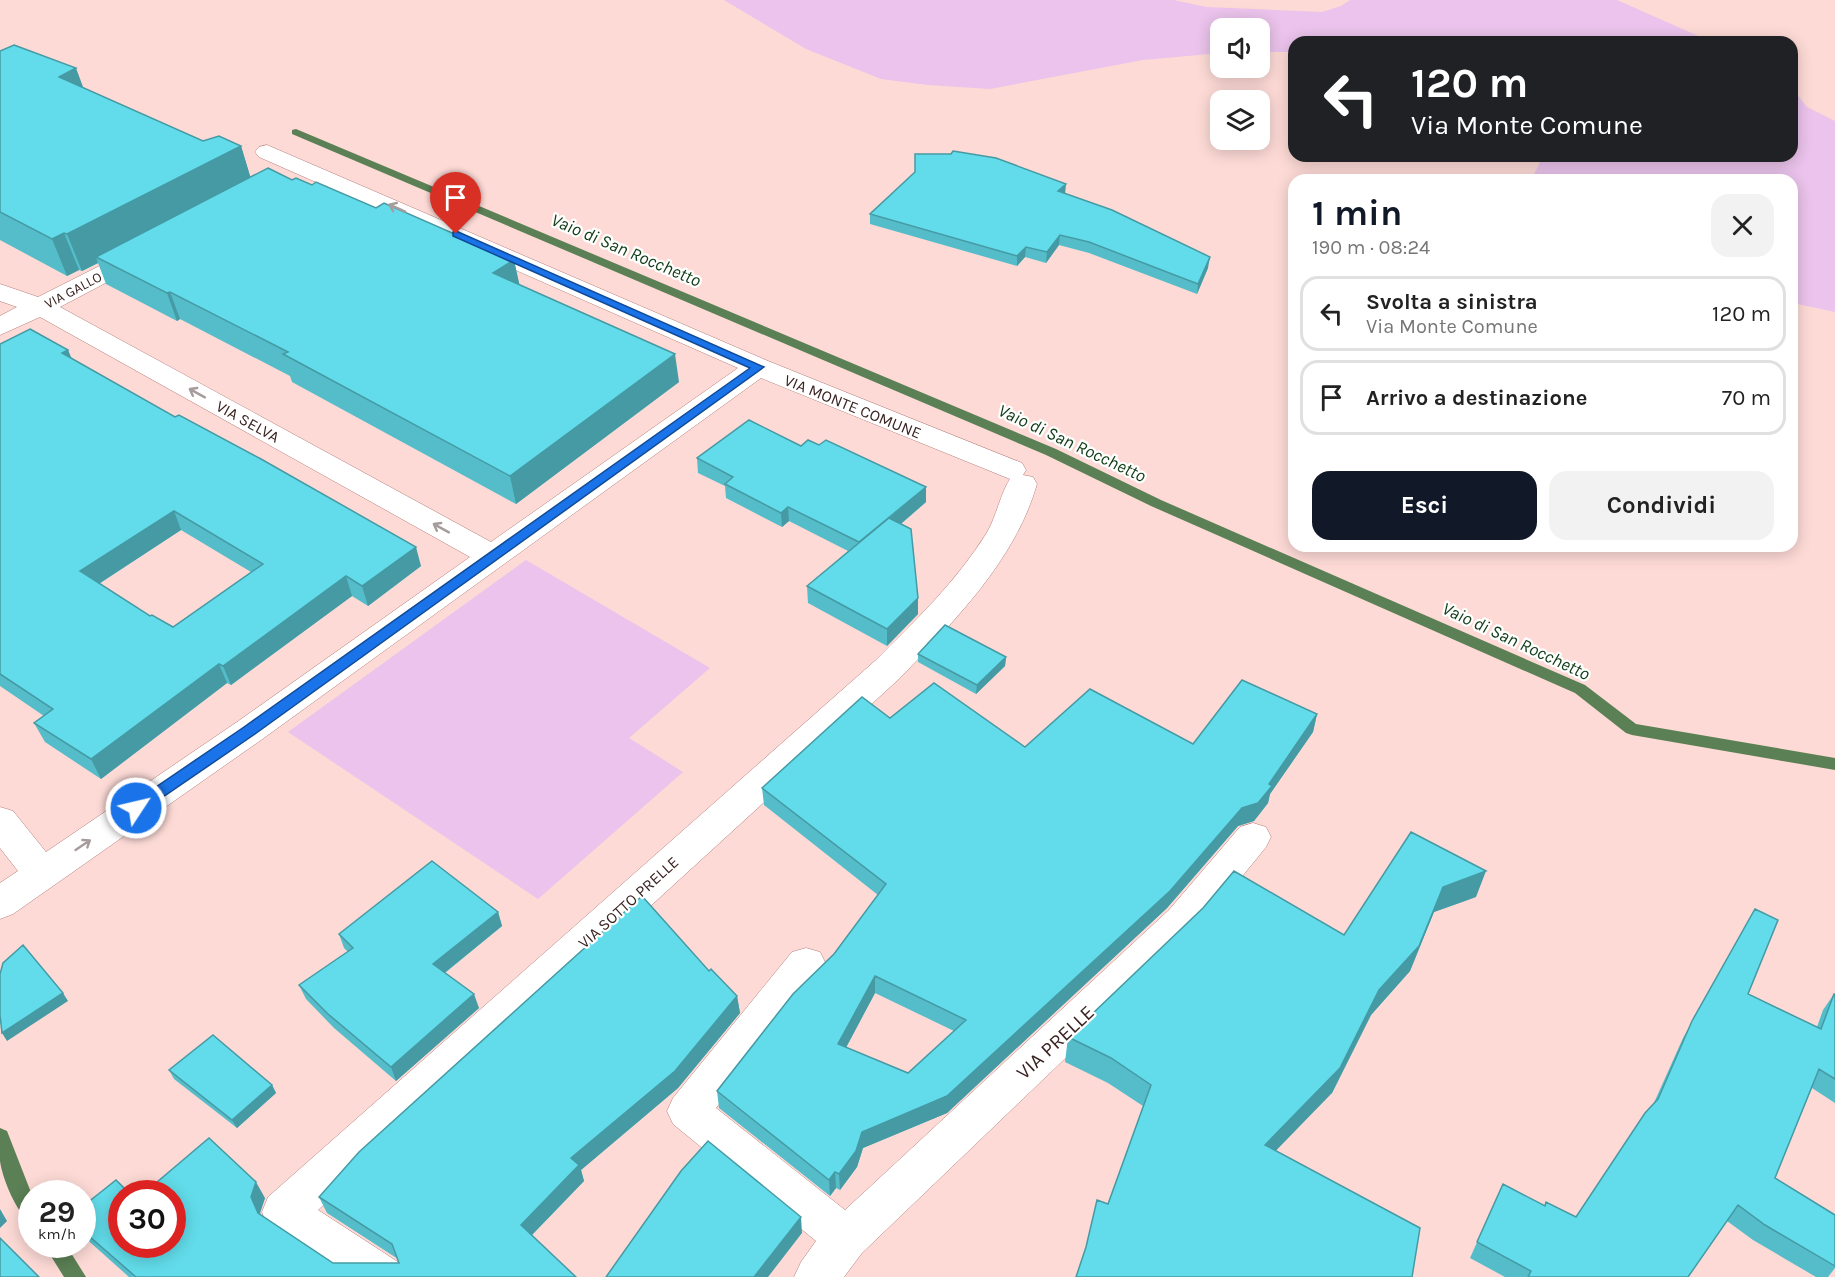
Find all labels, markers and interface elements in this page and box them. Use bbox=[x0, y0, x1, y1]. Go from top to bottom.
map controls bbox=[1210, 18, 1270, 150]
button: sound bbox=[1210, 18, 1270, 78]
text: 120 m bbox=[1411, 58, 1528, 108]
icon: left bbox=[1312, 60, 1390, 138]
button: layers bbox=[1210, 90, 1270, 150]
text: Via Monte Comune bbox=[1411, 109, 1643, 141]
pin bbox=[430, 172, 481, 234]
icon: arrive bbox=[439, 181, 472, 214]
text: 1 min bbox=[1312, 192, 1402, 234]
button: close bbox=[1711, 194, 1774, 257]
one-way arrow bbox=[389, 202, 407, 213]
water label: Vaio di San Rocchetto bbox=[548, 208, 704, 292]
text: 190 m · 08:24 bbox=[1312, 236, 1430, 259]
street label: VIA GALLO bbox=[42, 268, 105, 313]
text: Svolta a sinistra bbox=[1366, 289, 1538, 315]
icon: left bbox=[1315, 297, 1348, 330]
text: 120 m bbox=[1712, 301, 1771, 327]
text: Via Monte Comune bbox=[1366, 315, 1538, 338]
street label: VIA MONTE COMUNE bbox=[781, 370, 924, 443]
icon: arrive bbox=[1315, 381, 1348, 414]
text: Arrivo a destinazione bbox=[1366, 385, 1587, 411]
text: 70 m bbox=[1722, 385, 1771, 411]
one-way arrow bbox=[189, 387, 206, 399]
street label: VIA SELVA bbox=[213, 396, 283, 447]
water label: Vaio di San Rocchetto bbox=[995, 399, 1150, 487]
button: Esci bbox=[1312, 471, 1537, 540]
button: Condividi bbox=[1549, 471, 1774, 540]
one-way arrow bbox=[433, 522, 450, 534]
water label: Vaio di San Rocchetto bbox=[1439, 597, 1594, 685]
position arrow bbox=[104, 776, 168, 840]
one-way arrow bbox=[74, 839, 90, 851]
street label: VIA SOTTO PRELLE bbox=[574, 852, 682, 952]
street label: VIA PRELLE bbox=[1012, 1001, 1099, 1084]
speed limit sign: 30 bbox=[108, 1180, 186, 1258]
text: 29 bbox=[39, 1194, 75, 1230]
text: km/h bbox=[38, 1225, 76, 1243]

